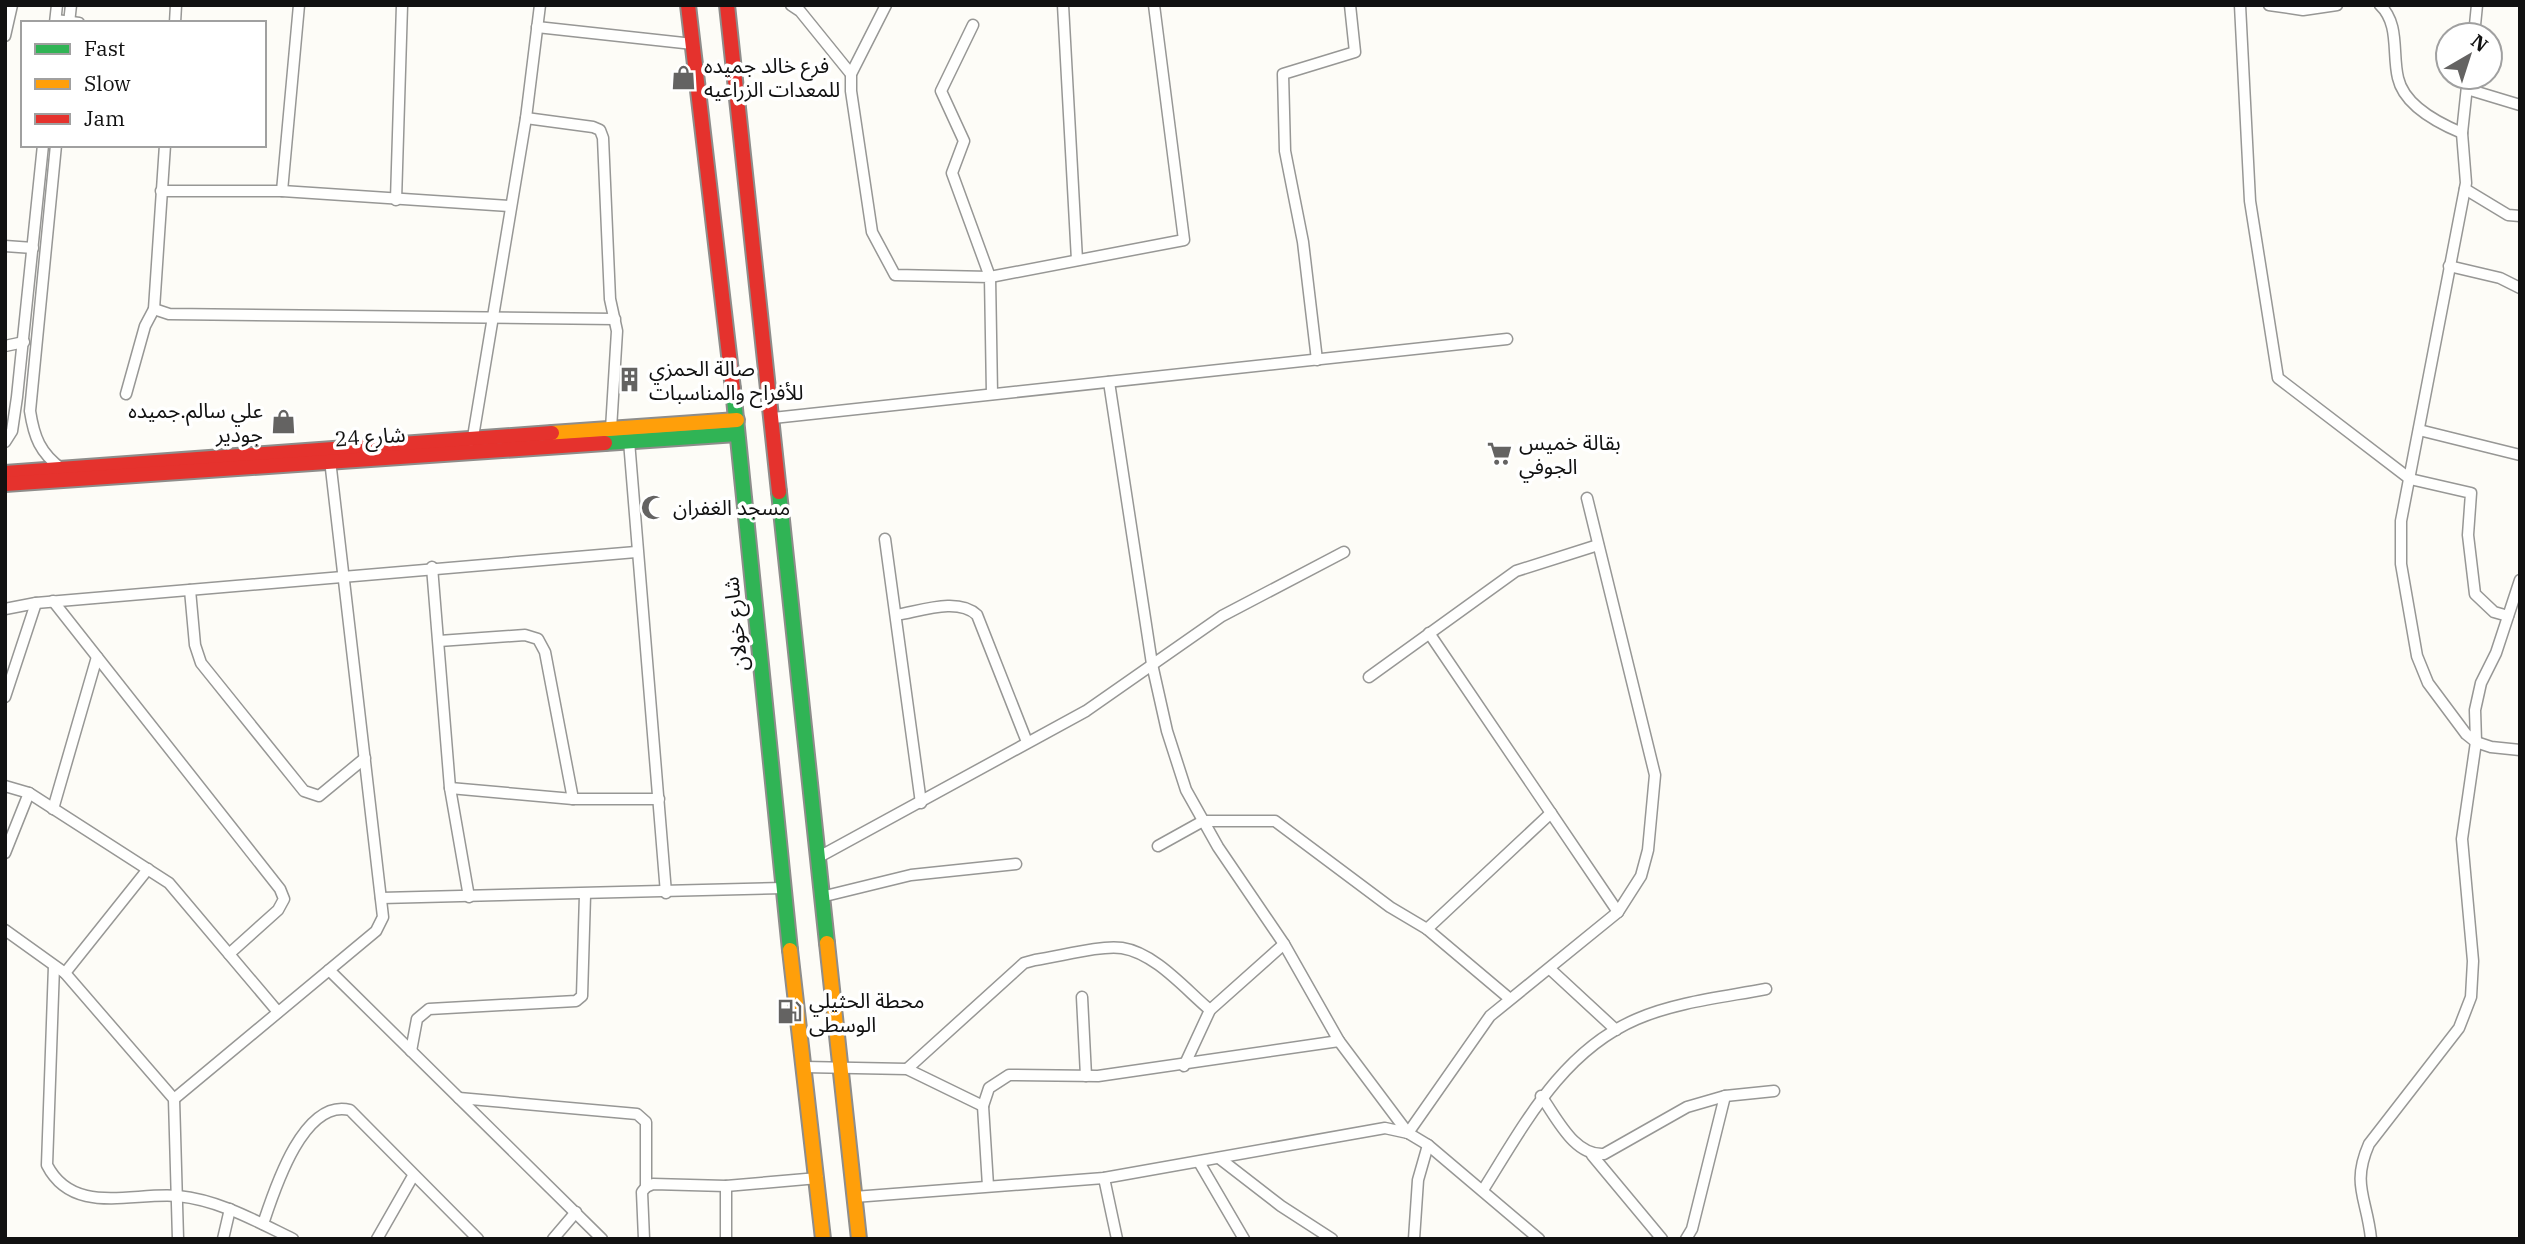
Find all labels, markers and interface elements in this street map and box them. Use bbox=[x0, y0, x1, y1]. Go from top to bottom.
legend bbox=[21, 21, 266, 147]
north arrow bbox=[2434, 21, 2504, 91]
text: N bbox=[2466, 29, 2493, 57]
text: Fast bbox=[84, 34, 125, 62]
place label: فرع خالد جميده للمعدات الزراعيه bbox=[704, 51, 840, 103]
shop icon: فرع خالد جميده للمعدات الزراعيه bbox=[670, 63, 698, 91]
text: Slow bbox=[84, 69, 131, 97]
text: Jam bbox=[84, 104, 125, 132]
place label: صالة الحمزي للأفراح والمناسبات bbox=[649, 354, 803, 408]
building icon: صالة الحمزي للأفراح والمناسبات bbox=[615, 366, 643, 394]
place label: علي سالم.جميده جودير bbox=[128, 396, 263, 448]
shop icon: علي سالم.جميده جودير bbox=[269, 408, 297, 436]
street label: شارع 24 bbox=[334, 420, 407, 454]
place label: بقالة خميس الجوفي bbox=[1519, 428, 1621, 483]
supermarket icon: بقالة خميس الجوفي bbox=[1485, 440, 1513, 468]
mosque icon: مسجد الغفران bbox=[639, 493, 667, 521]
place label: مسجد الغفران bbox=[673, 493, 790, 521]
street label: شارع خولان bbox=[716, 575, 756, 673]
place label: محطة الحثيلي الوسطى bbox=[809, 986, 925, 1038]
fuel station icon: محطة الحثيلي الوسطى bbox=[775, 998, 803, 1026]

